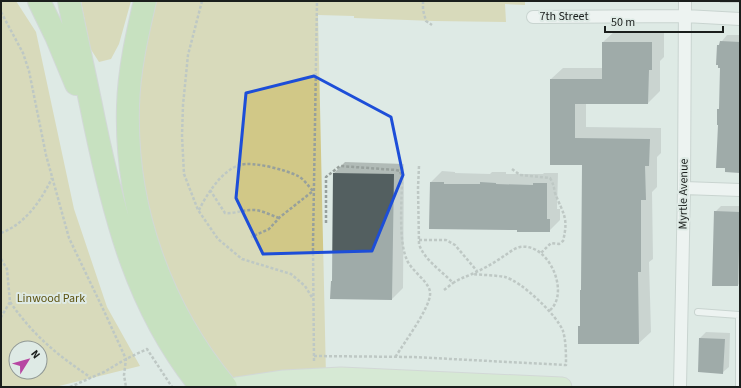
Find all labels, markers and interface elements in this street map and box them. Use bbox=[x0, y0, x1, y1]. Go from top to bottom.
street label: 7th Street bbox=[539, 8, 589, 25]
scale bar bbox=[605, 8, 723, 34]
text: 50 m bbox=[611, 14, 635, 31]
street label: Myrtle Avenue bbox=[674, 158, 693, 230]
park label: Linwood Park bbox=[17, 290, 85, 307]
north arrow bbox=[8, 340, 48, 380]
text: N bbox=[27, 347, 44, 362]

